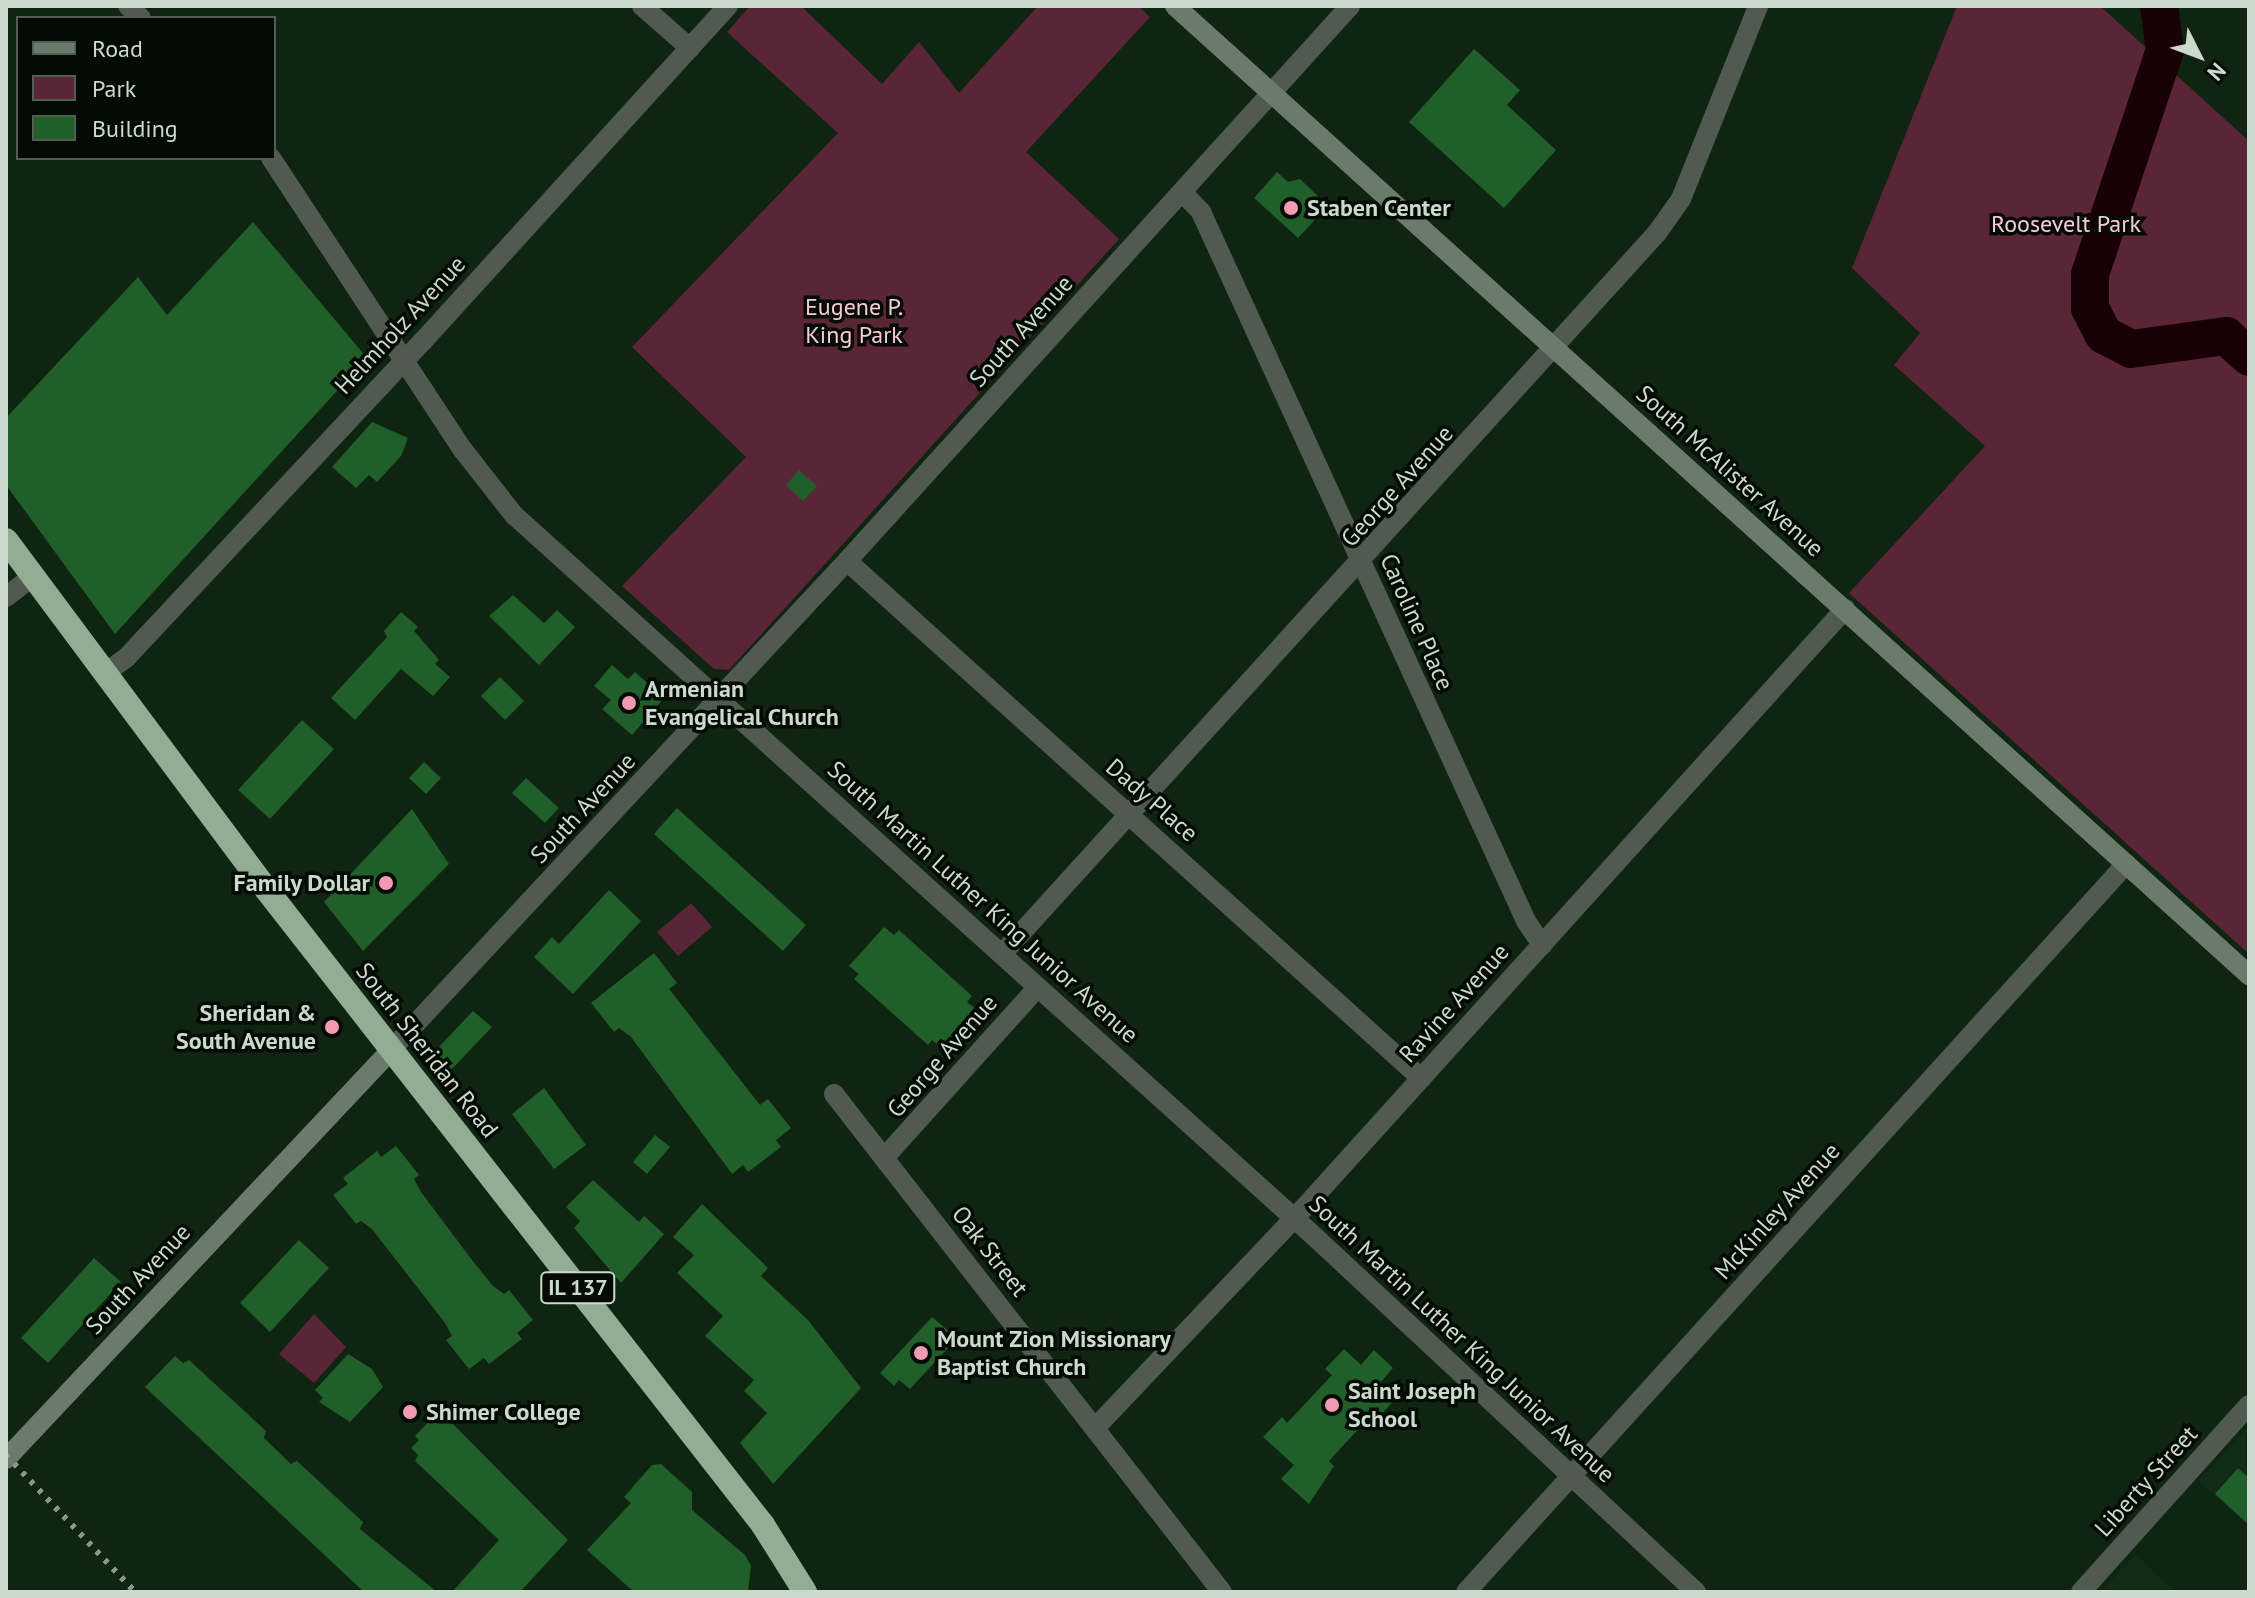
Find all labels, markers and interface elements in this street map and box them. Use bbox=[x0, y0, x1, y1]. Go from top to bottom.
legend bbox=[16, 16, 276, 160]
north arrow bbox=[2159, 16, 2239, 96]
text: Road bbox=[92, 33, 143, 64]
text: N bbox=[2202, 57, 2232, 87]
text: Park bbox=[92, 73, 136, 104]
text: Building bbox=[92, 113, 178, 144]
place label: Staben Center bbox=[1307, 194, 1451, 222]
marker: Staben Center bbox=[1282, 199, 1300, 217]
park label: Roosevelt Park bbox=[1991, 210, 2141, 238]
street label: Helmholz Avenue bbox=[328, 249, 472, 401]
street label: South Avenue bbox=[963, 269, 1079, 393]
park label: Eugene P. King Park bbox=[805, 293, 903, 349]
street label: South McAlister Avenue bbox=[1630, 379, 1830, 563]
street label: George Avenue bbox=[1335, 419, 1459, 553]
street label: Caroline Place bbox=[1374, 549, 1460, 695]
place label: Armenian Evangelical Church bbox=[645, 675, 839, 731]
marker: Armenian Evangelical Church bbox=[620, 694, 638, 712]
street label: South Avenue bbox=[524, 747, 642, 869]
street label: Dady Place bbox=[1100, 752, 1204, 848]
street label: South Martin Luther King Junior Avenue bbox=[822, 755, 1144, 1049]
place label: Family Dollar bbox=[233, 869, 370, 897]
marker: Family Dollar bbox=[377, 874, 395, 892]
street label: Ravine Avenue bbox=[1393, 937, 1515, 1069]
street label: South Sheridan Road bbox=[350, 957, 504, 1143]
street label: George Avenue bbox=[881, 988, 1003, 1124]
place label: Sheridan & South Avenue bbox=[175, 999, 316, 1055]
marker: Sheridan & South Avenue bbox=[323, 1018, 341, 1036]
street label: McKinley Avenue bbox=[1708, 1136, 1846, 1286]
street label: South Martin Luther King Junior Avenue bbox=[1303, 1189, 1621, 1489]
street label: Oak Street bbox=[946, 1200, 1034, 1302]
street label: South Avenue bbox=[79, 1218, 197, 1340]
road number: IL 137 bbox=[538, 1270, 618, 1306]
place label: Mount Zion Missionary Baptist Church bbox=[937, 1325, 1171, 1381]
marker: Mount Zion Missionary Baptist Church bbox=[912, 1344, 930, 1362]
place label: Saint Joseph School bbox=[1348, 1377, 1476, 1433]
marker: Saint Joseph School bbox=[1323, 1396, 1341, 1414]
place label: Shimer College bbox=[426, 1398, 581, 1426]
marker: Shimer College bbox=[401, 1403, 419, 1421]
street label: Liberty Street bbox=[2088, 1419, 2204, 1543]

